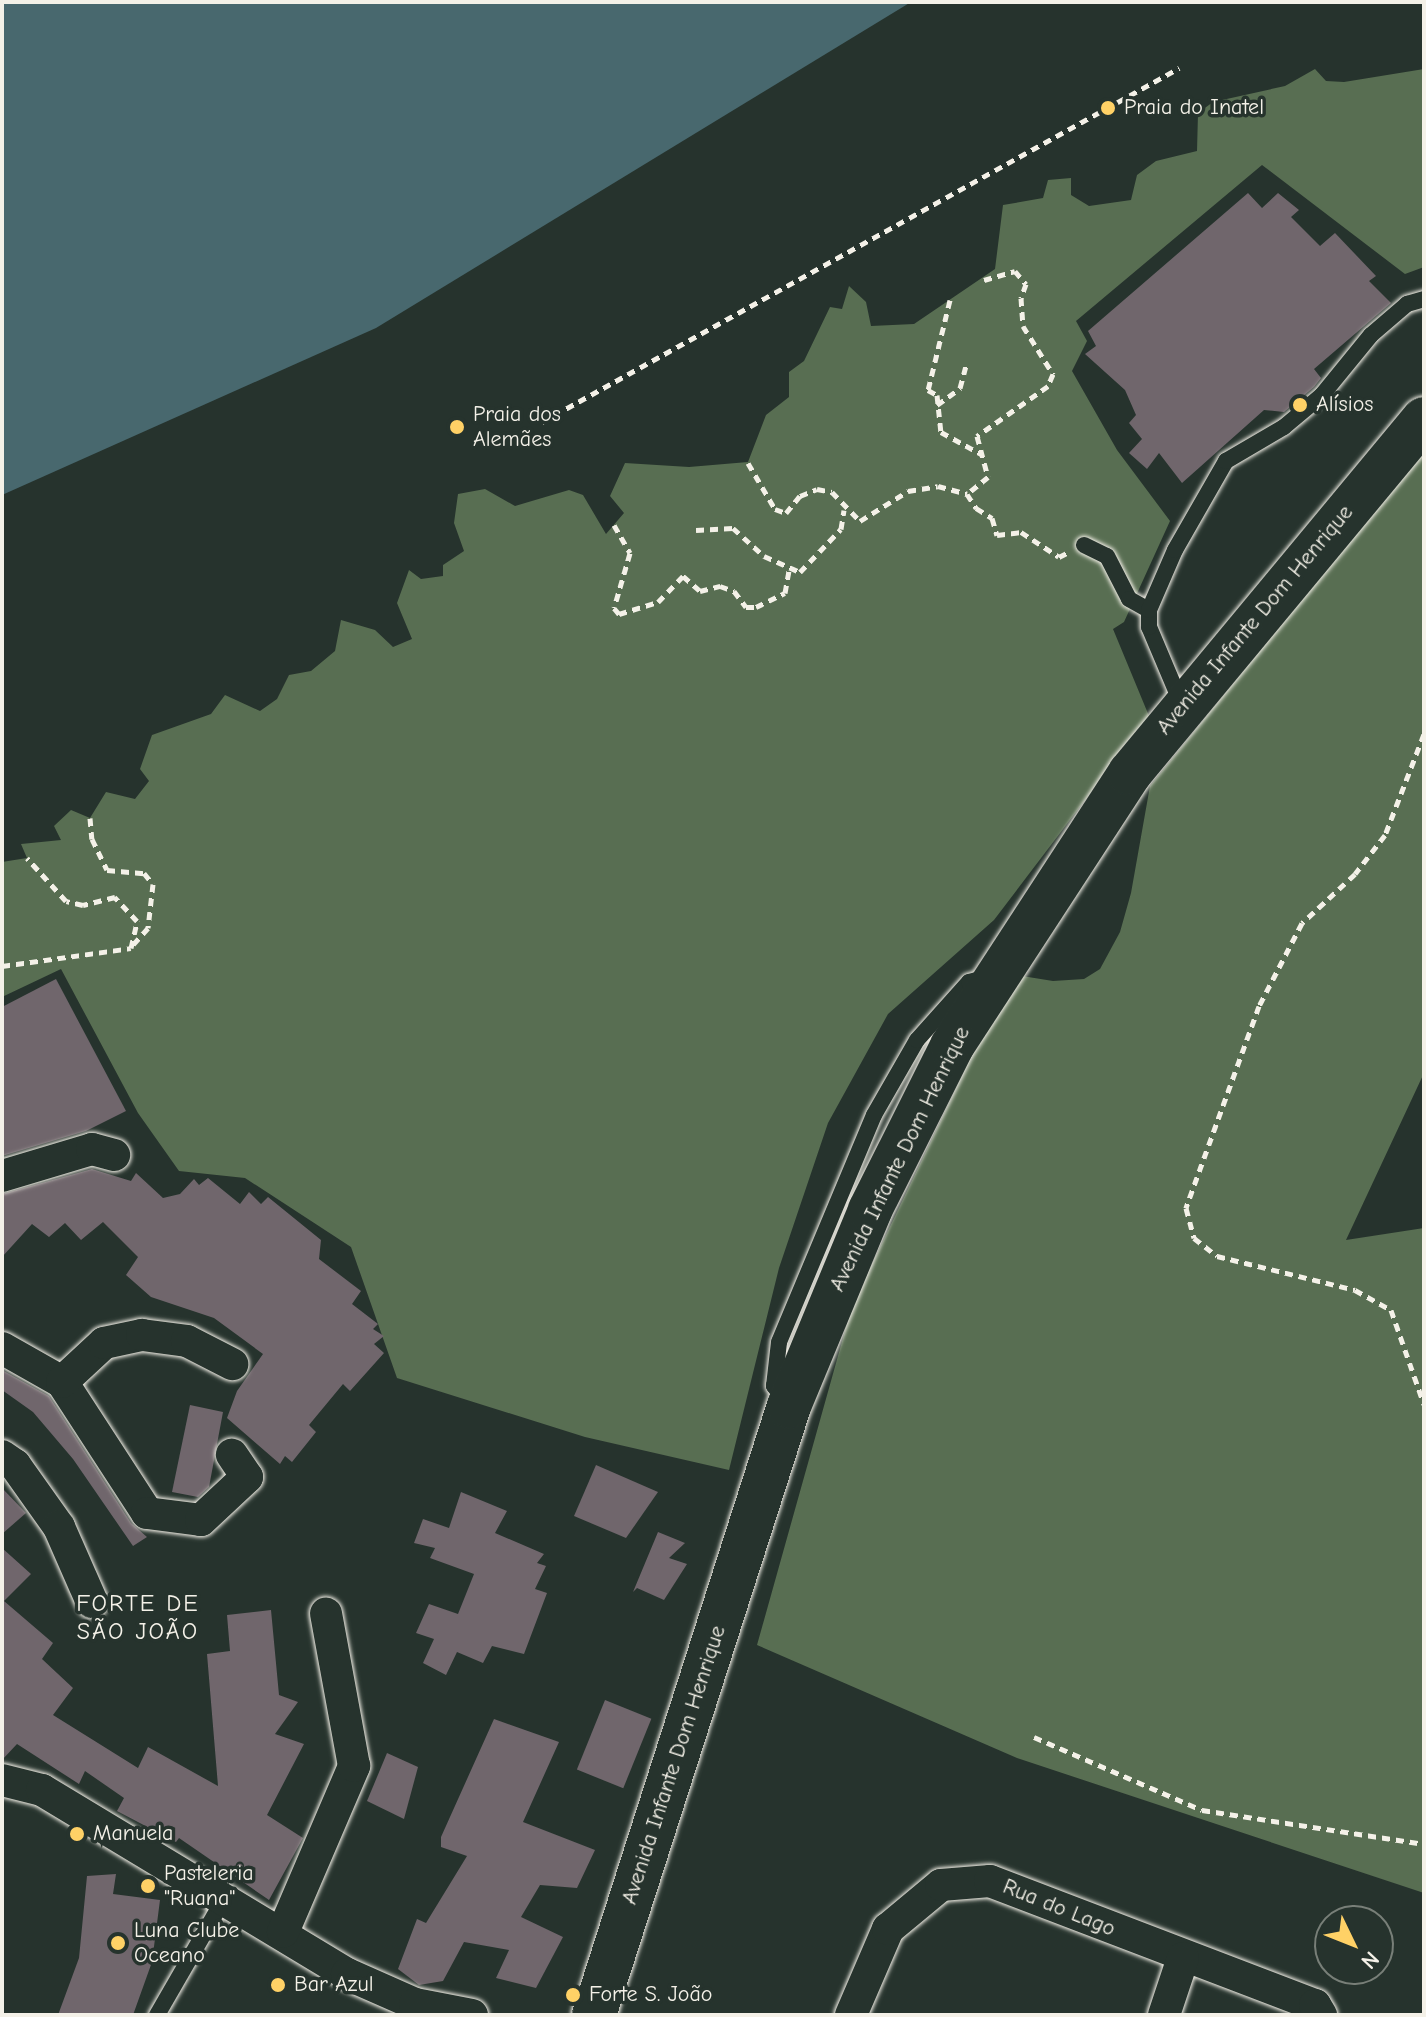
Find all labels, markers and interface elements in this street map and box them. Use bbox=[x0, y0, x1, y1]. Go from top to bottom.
place label: Praia do Inatel bbox=[1124, 95, 1264, 121]
marker: Praia do Inatel bbox=[1099, 99, 1117, 117]
place label: Alísios bbox=[1316, 392, 1373, 418]
marker: Alísios bbox=[1291, 396, 1309, 414]
place label: Praia dos Alemães bbox=[473, 401, 561, 452]
marker: Praia dos Alemães bbox=[448, 418, 466, 436]
street label: Avenida Infante Dom Henrique bbox=[1151, 500, 1359, 740]
street label: Avenida Infante Dom Henrique bbox=[824, 1022, 976, 1296]
district label: FORTE DE SÃO JOÃO bbox=[76, 1590, 200, 1646]
street label: Avenida Infante Dom Henrique bbox=[616, 1622, 732, 1908]
place label: Manuela bbox=[93, 1821, 173, 1847]
marker: Manuela bbox=[68, 1825, 86, 1843]
place label: Pasteleria "Ruana" bbox=[164, 1860, 253, 1912]
street label: Rua do Lago bbox=[999, 1873, 1119, 1943]
marker: Pasteleria "Ruana" bbox=[139, 1877, 157, 1895]
north arrow bbox=[1314, 1905, 1394, 1985]
place label: Luna Clube Oceano bbox=[134, 1917, 239, 1968]
marker: Luna Clube Oceano bbox=[109, 1934, 127, 1952]
text: N bbox=[1356, 1946, 1384, 1974]
place label: Bar Azul bbox=[294, 1972, 373, 1998]
marker: Bar Azul bbox=[269, 1976, 287, 1994]
place label: Forte S. João bbox=[589, 1982, 712, 2008]
marker: Forte S. João bbox=[564, 1986, 582, 2004]

